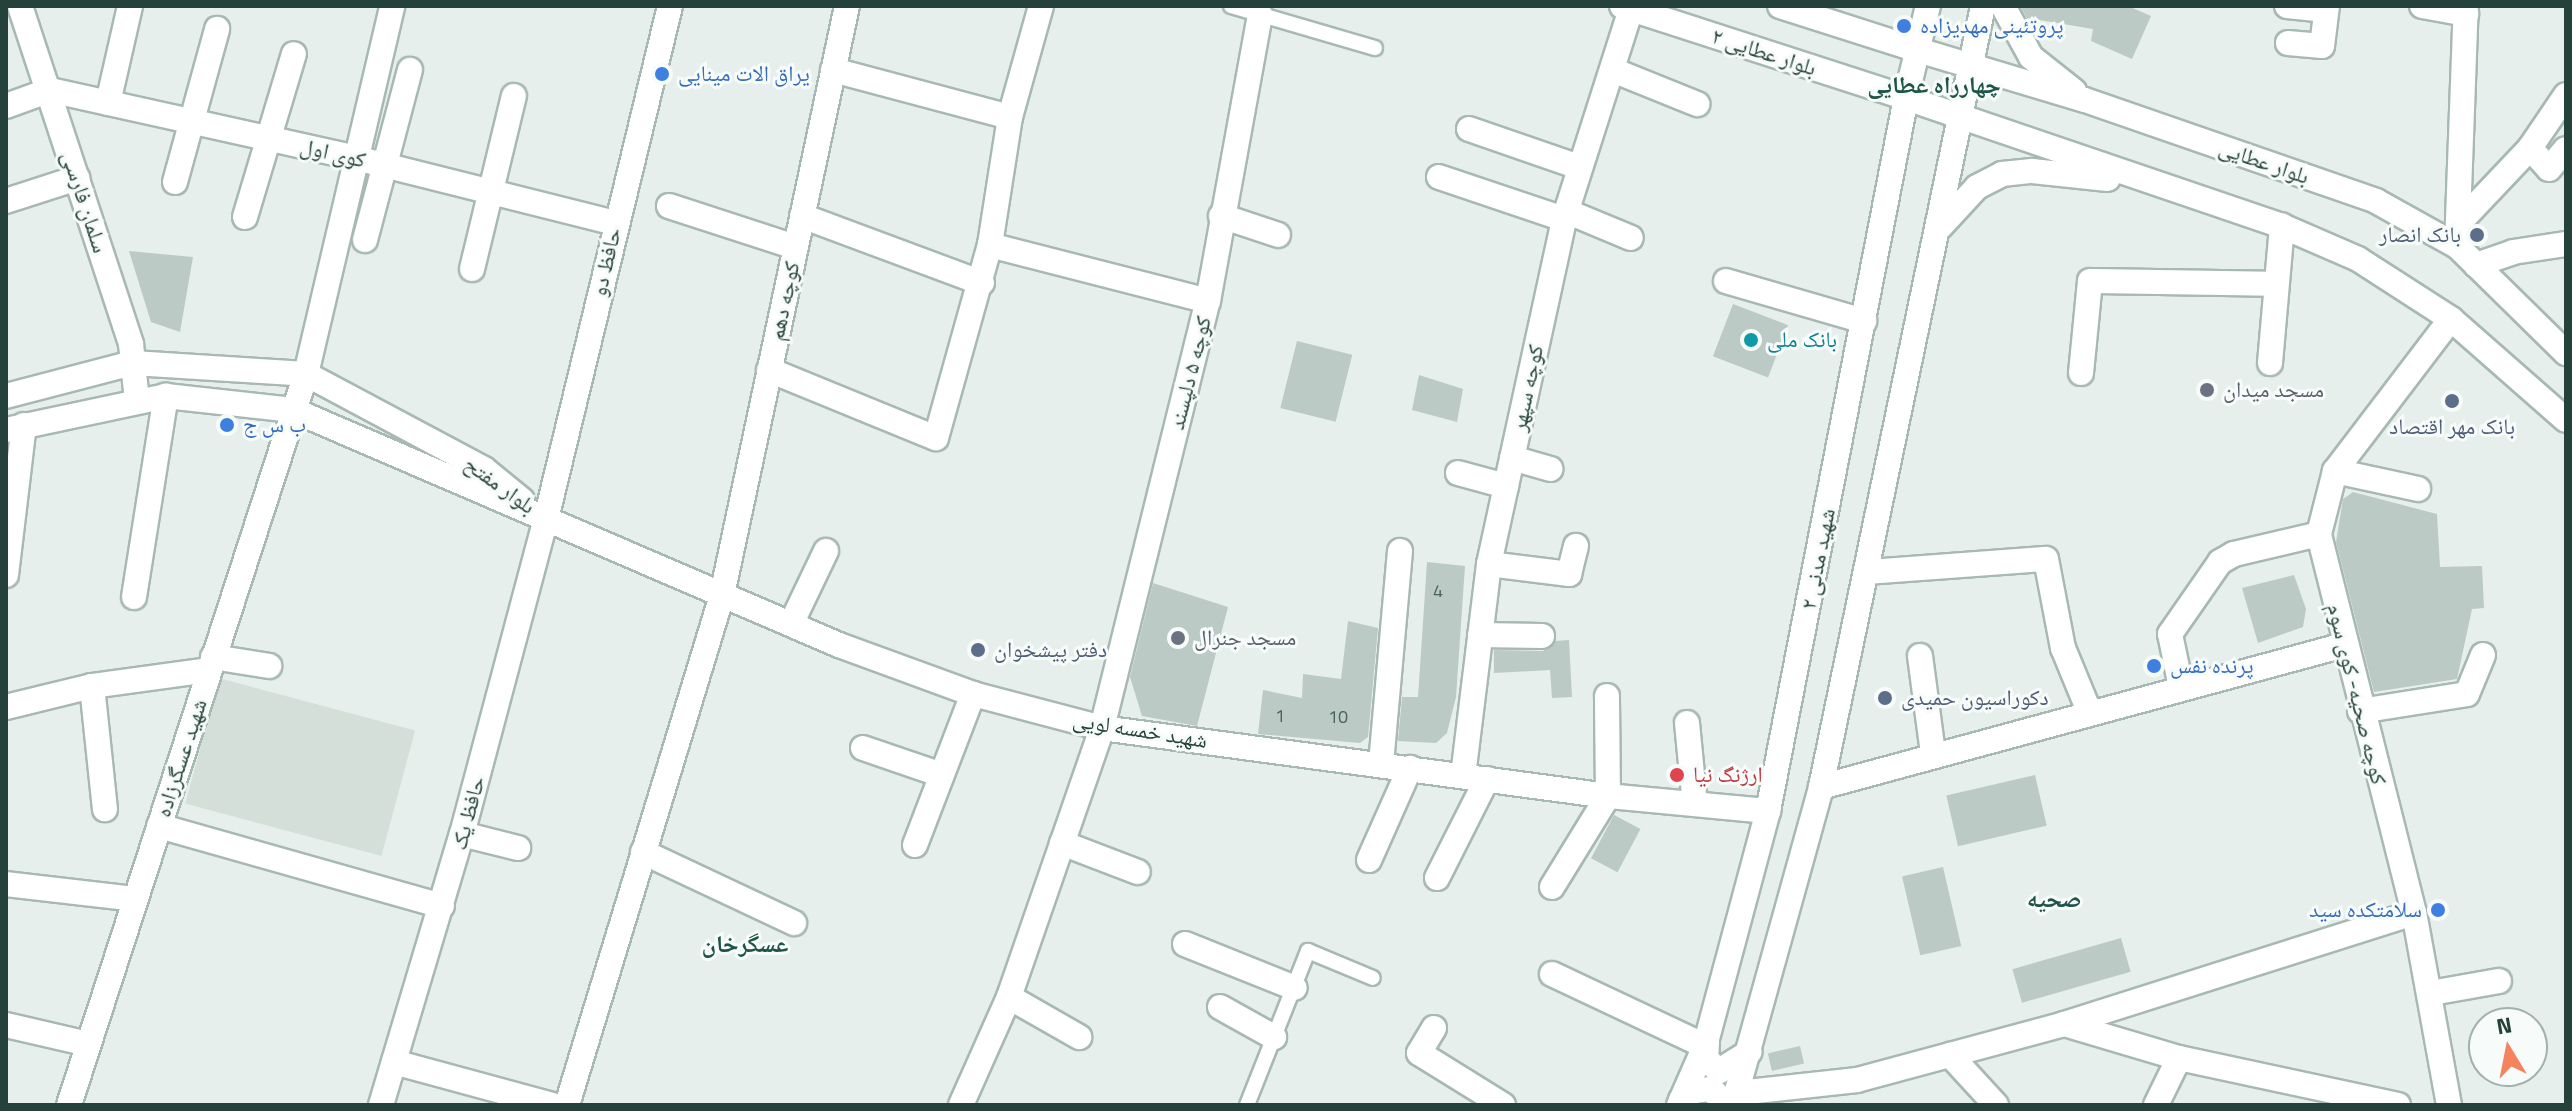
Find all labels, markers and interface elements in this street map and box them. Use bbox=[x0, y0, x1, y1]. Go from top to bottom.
place label: پروتئينی مهديزاده bbox=[1920, 13, 2064, 39]
marker: پروتئينی مهديزاده bbox=[1895, 17, 1913, 35]
street label: بلوار عطایی ۲ bbox=[1708, 23, 1820, 81]
place label: یراق الات مینایی bbox=[678, 61, 810, 87]
marker: یراق الات مینایی bbox=[653, 65, 671, 83]
district label: چهارراه عطایی bbox=[1867, 71, 2001, 99]
street label: کوی اول bbox=[298, 133, 368, 173]
street label: بلوار عطایی bbox=[2216, 134, 2312, 190]
street label: سلمان فارسی bbox=[56, 148, 114, 256]
place label: بانک انصار bbox=[2379, 222, 2461, 248]
street label: حافظ دو bbox=[585, 225, 627, 299]
marker: بانک انصار bbox=[2468, 226, 2486, 244]
street label: کوچه دهم bbox=[763, 259, 805, 343]
street label: کوچه ۵ دلپسند bbox=[1163, 314, 1217, 432]
place label: بانک ملی bbox=[1767, 327, 1837, 353]
marker: بانک ملی bbox=[1742, 331, 1760, 349]
street label: کوچه سپهر bbox=[1505, 342, 1549, 434]
place label: مسجد میدان bbox=[2223, 377, 2324, 403]
marker: مسجد میدان bbox=[2198, 381, 2216, 399]
marker: بانک مهر اقتصاد bbox=[2443, 392, 2461, 410]
place label: ب س ج bbox=[243, 412, 306, 438]
place label: بانک مهر اقتصاد bbox=[2389, 414, 2515, 440]
marker: ب س ج bbox=[218, 416, 236, 434]
street label: بلوار مفتح bbox=[459, 450, 541, 520]
street label: شهید مدنی ۲ bbox=[1795, 506, 1841, 612]
house number: 4 bbox=[1433, 580, 1443, 602]
street label: کوچه صحیه- کوی سوم bbox=[2322, 601, 2392, 787]
place label: مسجد جنرال bbox=[1194, 625, 1296, 651]
marker: مسجد جنرال bbox=[1169, 629, 1187, 647]
place label: دفتر پیشخوان bbox=[994, 637, 1107, 663]
marker: دفتر پیشخوان bbox=[969, 641, 987, 659]
place label: پرنده نفس bbox=[2170, 653, 2254, 679]
marker: پرنده نفس bbox=[2145, 657, 2163, 675]
place label: دکوراسیون حمیدی bbox=[1901, 685, 2049, 711]
marker: دکوراسیون حمیدی bbox=[1876, 689, 1894, 707]
street label: شهید عسگرزاده bbox=[150, 696, 212, 820]
house number: 1 bbox=[1275, 705, 1285, 727]
street label: شهید خمسه لویی bbox=[1071, 706, 1209, 754]
house number: 10 bbox=[1328, 706, 1348, 728]
place label: ارژنگ نیا bbox=[1693, 762, 1763, 788]
marker: ارژنگ نیا bbox=[1668, 766, 1686, 784]
street label: حافظ یک bbox=[446, 773, 490, 853]
district label: صحیه bbox=[2027, 885, 2081, 913]
place label: سلامتکده سید bbox=[2309, 897, 2422, 923]
marker: سلامتکده سید bbox=[2429, 901, 2447, 919]
district label: عسگرخان bbox=[702, 930, 788, 958]
north arrow bbox=[2468, 1007, 2548, 1087]
text: N bbox=[2494, 1007, 2515, 1043]

